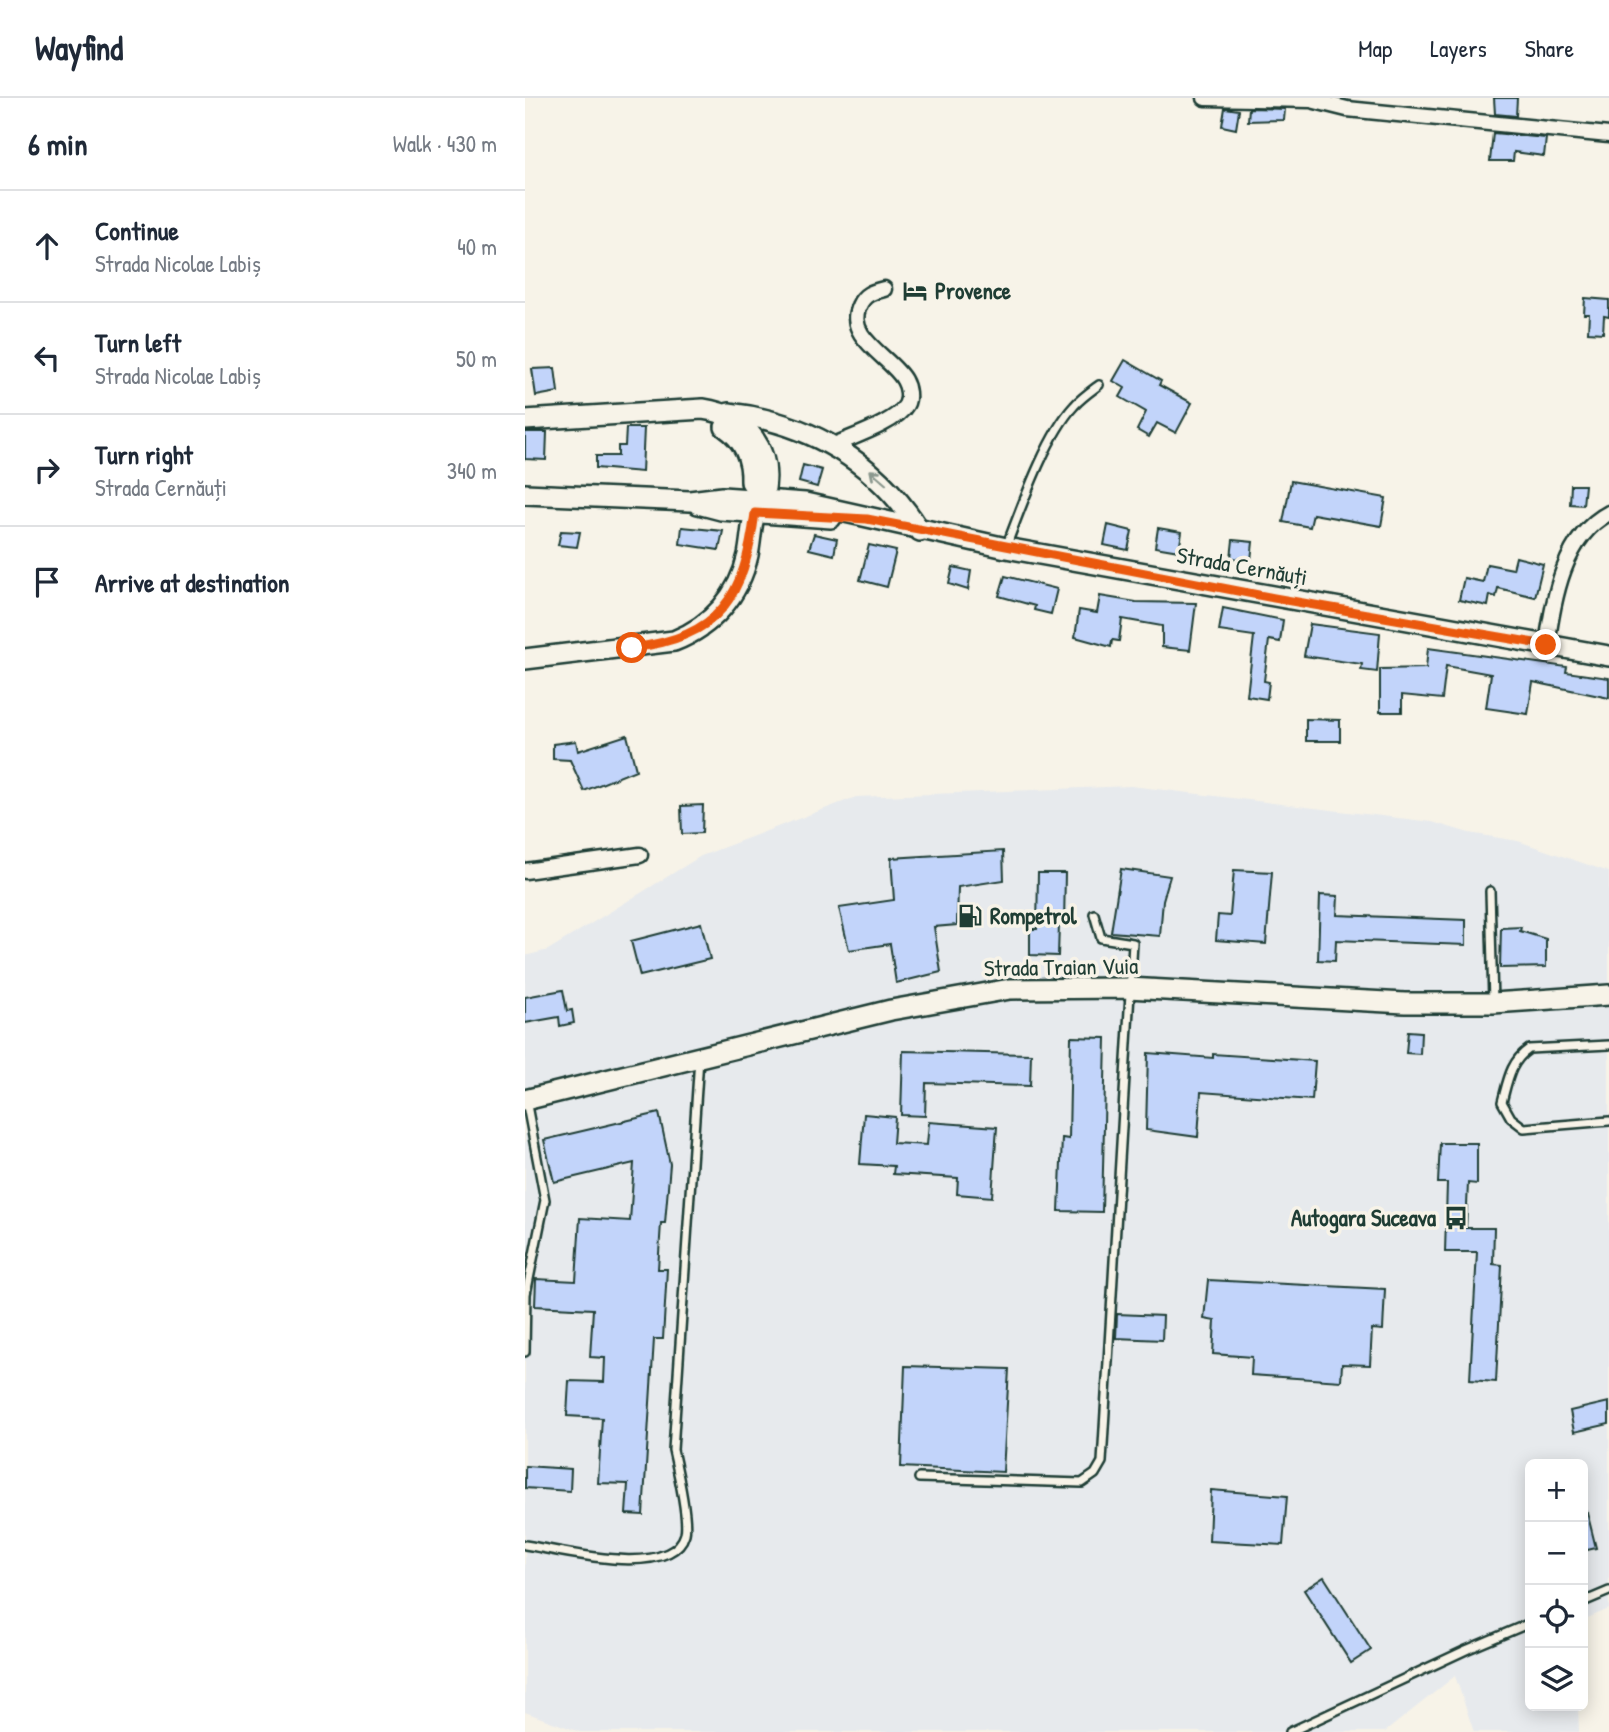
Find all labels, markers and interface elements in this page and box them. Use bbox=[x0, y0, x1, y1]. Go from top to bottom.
text: Wayfind bbox=[35, 26, 123, 70]
text: Map bbox=[1358, 32, 1392, 64]
text: Layers bbox=[1430, 32, 1487, 64]
text: Share bbox=[1525, 32, 1574, 64]
text: 6 min bbox=[28, 124, 88, 164]
text: Walk · 430 m bbox=[393, 128, 497, 159]
text: Continue bbox=[95, 213, 179, 248]
icon: ahead bbox=[28, 227, 66, 265]
text: 40 m bbox=[457, 231, 497, 262]
text: Strada Nicolae Labiș bbox=[95, 248, 261, 279]
place label: Provence bbox=[935, 275, 1012, 306]
hotel icon: Provence bbox=[901, 277, 929, 305]
text: Turn left bbox=[95, 325, 181, 360]
icon: left bbox=[28, 339, 66, 377]
text: 50 m bbox=[456, 343, 497, 374]
text: Strada Nicolae Labiș bbox=[95, 360, 261, 391]
text: Turn right bbox=[95, 437, 193, 472]
icon: right bbox=[28, 451, 66, 489]
text: 340 m bbox=[447, 455, 497, 486]
one-way arrow bbox=[869, 469, 887, 485]
text: Strada Cernăuți bbox=[95, 472, 227, 503]
street label: Strada Cernăuți bbox=[1174, 539, 1310, 592]
icon: arrive bbox=[28, 563, 66, 601]
text: Arrive at destination bbox=[95, 565, 290, 600]
route end bbox=[1530, 629, 1561, 660]
route start bbox=[616, 632, 647, 663]
place label: Rompetrol bbox=[990, 900, 1077, 932]
fuel station icon: Rompetrol bbox=[956, 902, 984, 930]
street label: Strada Traian Vuia bbox=[984, 950, 1138, 983]
place label: Autogara Suceava bbox=[1291, 1202, 1436, 1234]
bus stop icon: Autogara Suceava bbox=[1442, 1204, 1470, 1232]
map controls bbox=[1525, 1459, 1588, 1711]
button: + bbox=[1525, 1459, 1588, 1522]
button: − bbox=[1525, 1522, 1588, 1585]
button: locate bbox=[1525, 1585, 1588, 1648]
button: layers bbox=[1525, 1648, 1588, 1711]

